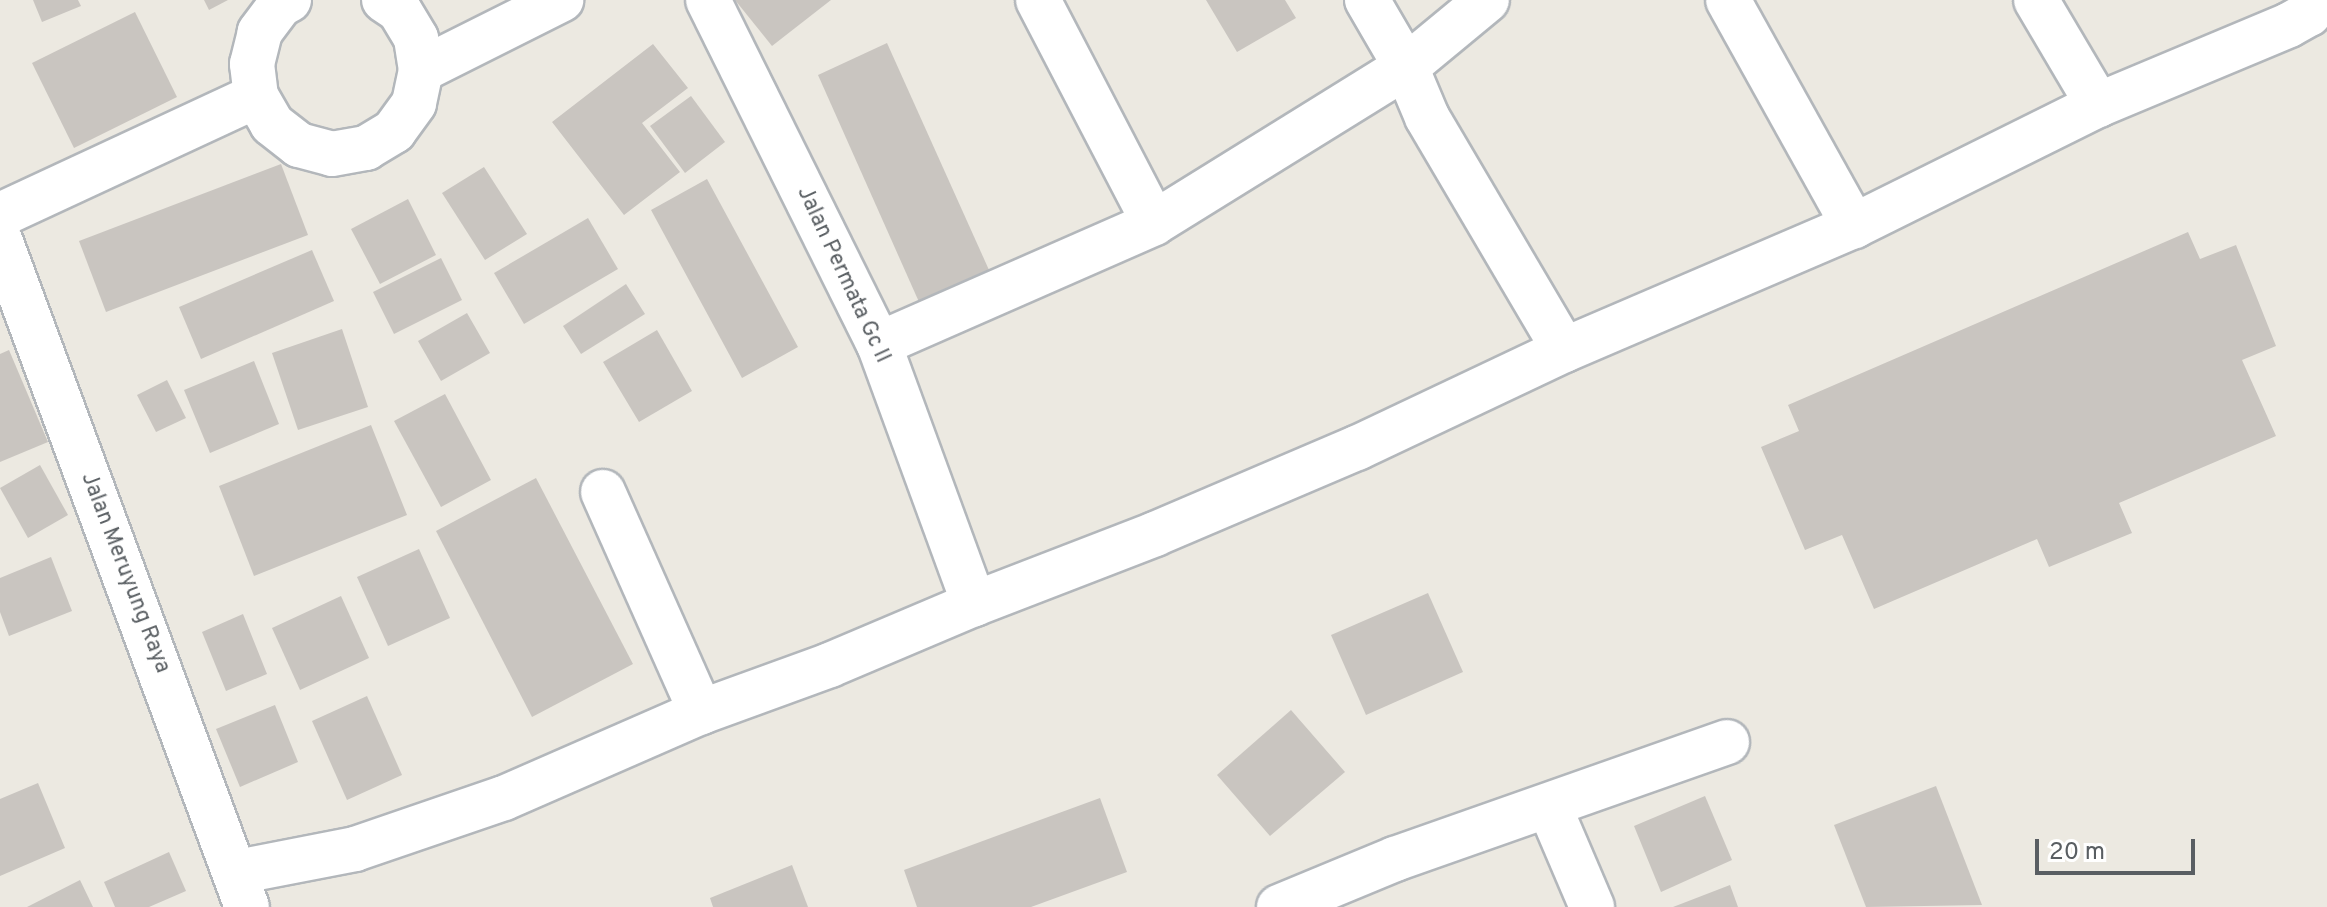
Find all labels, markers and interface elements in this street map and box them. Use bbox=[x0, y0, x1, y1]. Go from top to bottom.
street label: Jalan Permata Gc II bbox=[791, 183, 895, 367]
street label: Jalan Meruyung Raya bbox=[75, 469, 175, 677]
scale bar bbox=[2039, 823, 2199, 873]
text: 20 m bbox=[2049, 838, 2105, 868]

